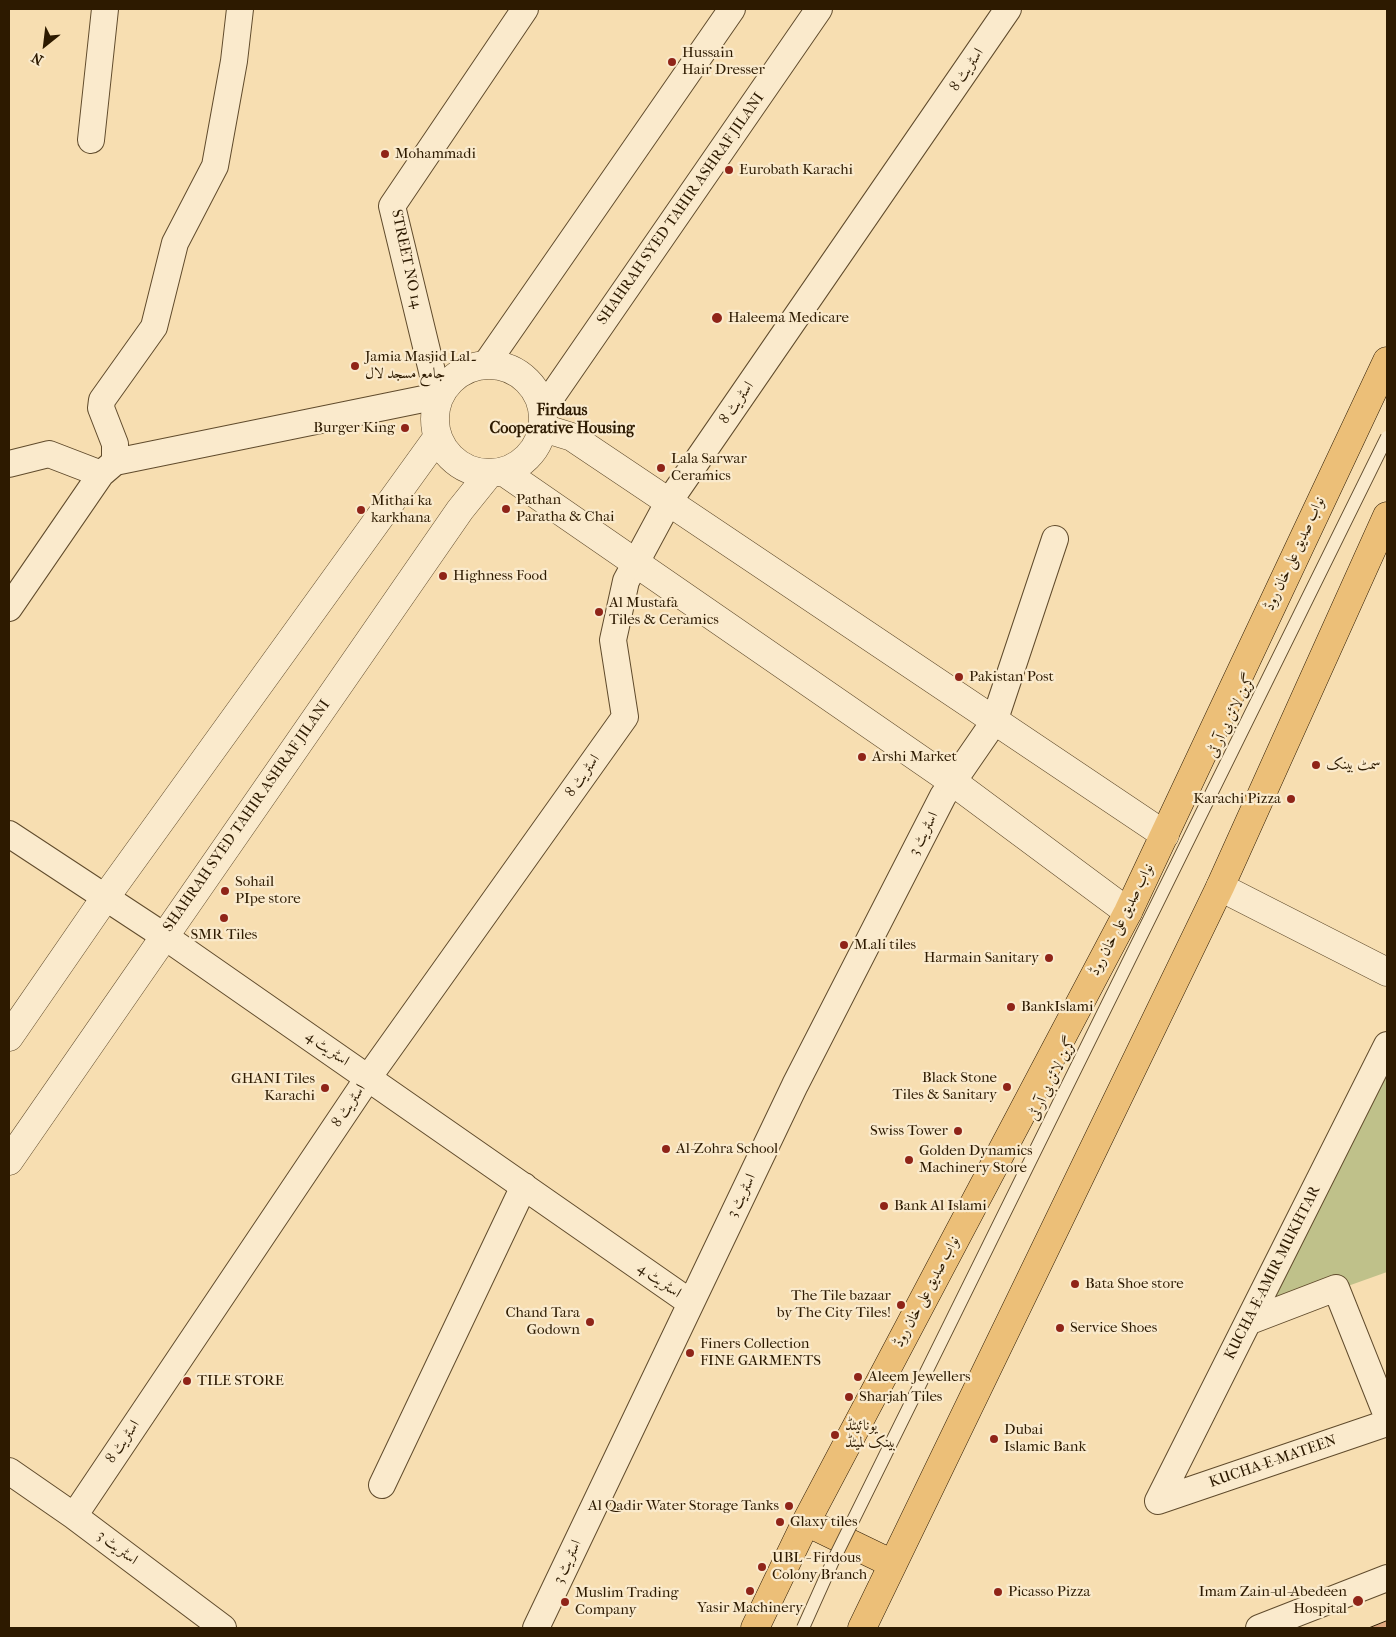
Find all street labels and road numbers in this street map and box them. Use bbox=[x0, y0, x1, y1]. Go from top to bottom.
street label: اسٹریٹ 8 bbox=[946, 45, 988, 95]
street label: SHAHRAH SYED TAHIR ASHRAF JILANI bbox=[594, 90, 768, 328]
street label: STREET NO 14 bbox=[387, 208, 425, 310]
street label: اسٹریٹ 8 bbox=[716, 378, 758, 428]
street label: نواب صدیق علی خان روڈ bbox=[1261, 494, 1329, 614]
street label: گرین لائن بی آر ٹی bbox=[1204, 671, 1260, 761]
street label: SHAHRAH SYED TAHIR ASHRAF JILANI bbox=[160, 697, 334, 935]
street label: اسٹریٹ 8 bbox=[562, 751, 604, 801]
street label: اسٹریٹ 3 bbox=[905, 809, 943, 859]
street label: نواب صدیق علی خان روڈ bbox=[1086, 861, 1158, 979]
street label: اسٹریٹ 4 bbox=[302, 1027, 352, 1071]
street label: گرین لائن بی آر ٹی bbox=[1025, 1034, 1081, 1124]
street label: اسٹریٹ 8 bbox=[328, 1081, 370, 1131]
street label: اسٹریٹ 3 bbox=[724, 1171, 760, 1221]
street label: KUCHA-E-AMIR MUKHTAR bbox=[1221, 1183, 1325, 1363]
street label: نواب صدیق علی خان روڈ bbox=[890, 1233, 964, 1351]
street label: اسٹریٹ 4 bbox=[634, 1259, 684, 1303]
street label: اسٹریٹ 8 bbox=[102, 1417, 144, 1467]
street label: KUCHA-E-MATEEN bbox=[1207, 1432, 1339, 1492]
street label: اسٹریٹ 3 bbox=[93, 1527, 141, 1569]
street label: اسٹریٹ 3 bbox=[550, 1537, 586, 1587]

